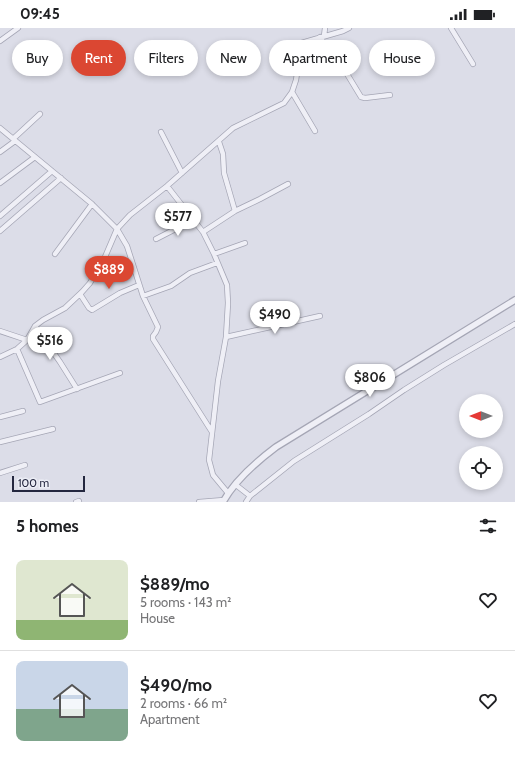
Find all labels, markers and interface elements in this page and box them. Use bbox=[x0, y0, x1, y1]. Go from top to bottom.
text: 09:45 bbox=[20, 5, 60, 23]
chip: Buy bbox=[12, 40, 63, 76]
chip: Rent bbox=[71, 40, 126, 76]
chip: Filters bbox=[134, 40, 198, 76]
chip: New bbox=[206, 40, 261, 76]
chip: Apartment bbox=[269, 40, 361, 76]
chip: House bbox=[369, 40, 435, 76]
pin: $577 bbox=[154, 203, 202, 237]
text: $577 bbox=[164, 208, 192, 224]
pin: $889 bbox=[85, 256, 133, 290]
text: $889 bbox=[94, 261, 124, 277]
pin: $490 bbox=[251, 301, 299, 335]
text: $490 bbox=[259, 306, 291, 322]
pin: $516 bbox=[26, 327, 74, 361]
text: $516 bbox=[37, 332, 63, 348]
pin: $806 bbox=[346, 364, 394, 398]
text: $806 bbox=[354, 369, 386, 385]
north arrow bbox=[459, 394, 503, 438]
map controls bbox=[459, 394, 503, 490]
button: locate bbox=[459, 446, 503, 490]
scale bar bbox=[12, 474, 85, 493]
text: 100 m bbox=[18, 476, 49, 490]
icon: filters bbox=[477, 515, 499, 537]
text: 5 homes bbox=[16, 516, 79, 536]
text: $889/mo bbox=[140, 574, 210, 594]
icon: home bbox=[48, 576, 96, 624]
icon: heart bbox=[477, 589, 499, 611]
text: 5 rooms · 143 m² bbox=[140, 594, 231, 610]
text: House bbox=[140, 610, 175, 626]
text: $490/mo bbox=[140, 675, 212, 695]
icon: home bbox=[48, 677, 96, 725]
icon: heart bbox=[477, 690, 499, 712]
text: 2 rooms · 66 m² bbox=[140, 695, 227, 711]
text: Apartment bbox=[140, 711, 200, 727]

